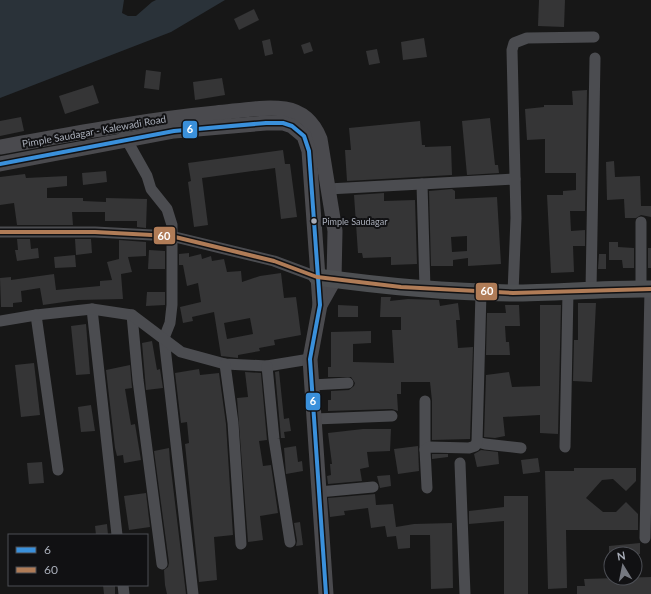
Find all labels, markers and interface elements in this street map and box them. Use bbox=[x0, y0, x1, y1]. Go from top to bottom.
street label: Pimple Saudagar - Kalewadi Road bbox=[21, 112, 167, 150]
line badge: 6 bbox=[182, 120, 198, 139]
text: 6 bbox=[187, 122, 194, 135]
marker: Pimple Saudagar bbox=[309, 216, 319, 226]
place label: Pimple Saudagar bbox=[322, 216, 388, 227]
line badge: 60 bbox=[153, 226, 176, 245]
text: 60 bbox=[158, 229, 171, 242]
line badge: 60 bbox=[475, 282, 498, 301]
text: 60 bbox=[481, 284, 494, 297]
line badge: 6 bbox=[305, 392, 321, 411]
text: 6 bbox=[310, 394, 317, 407]
legend bbox=[8, 534, 148, 586]
text: 6 bbox=[44, 542, 51, 557]
north arrow bbox=[603, 546, 643, 586]
text: N bbox=[616, 549, 626, 563]
text: 60 bbox=[44, 562, 58, 577]

